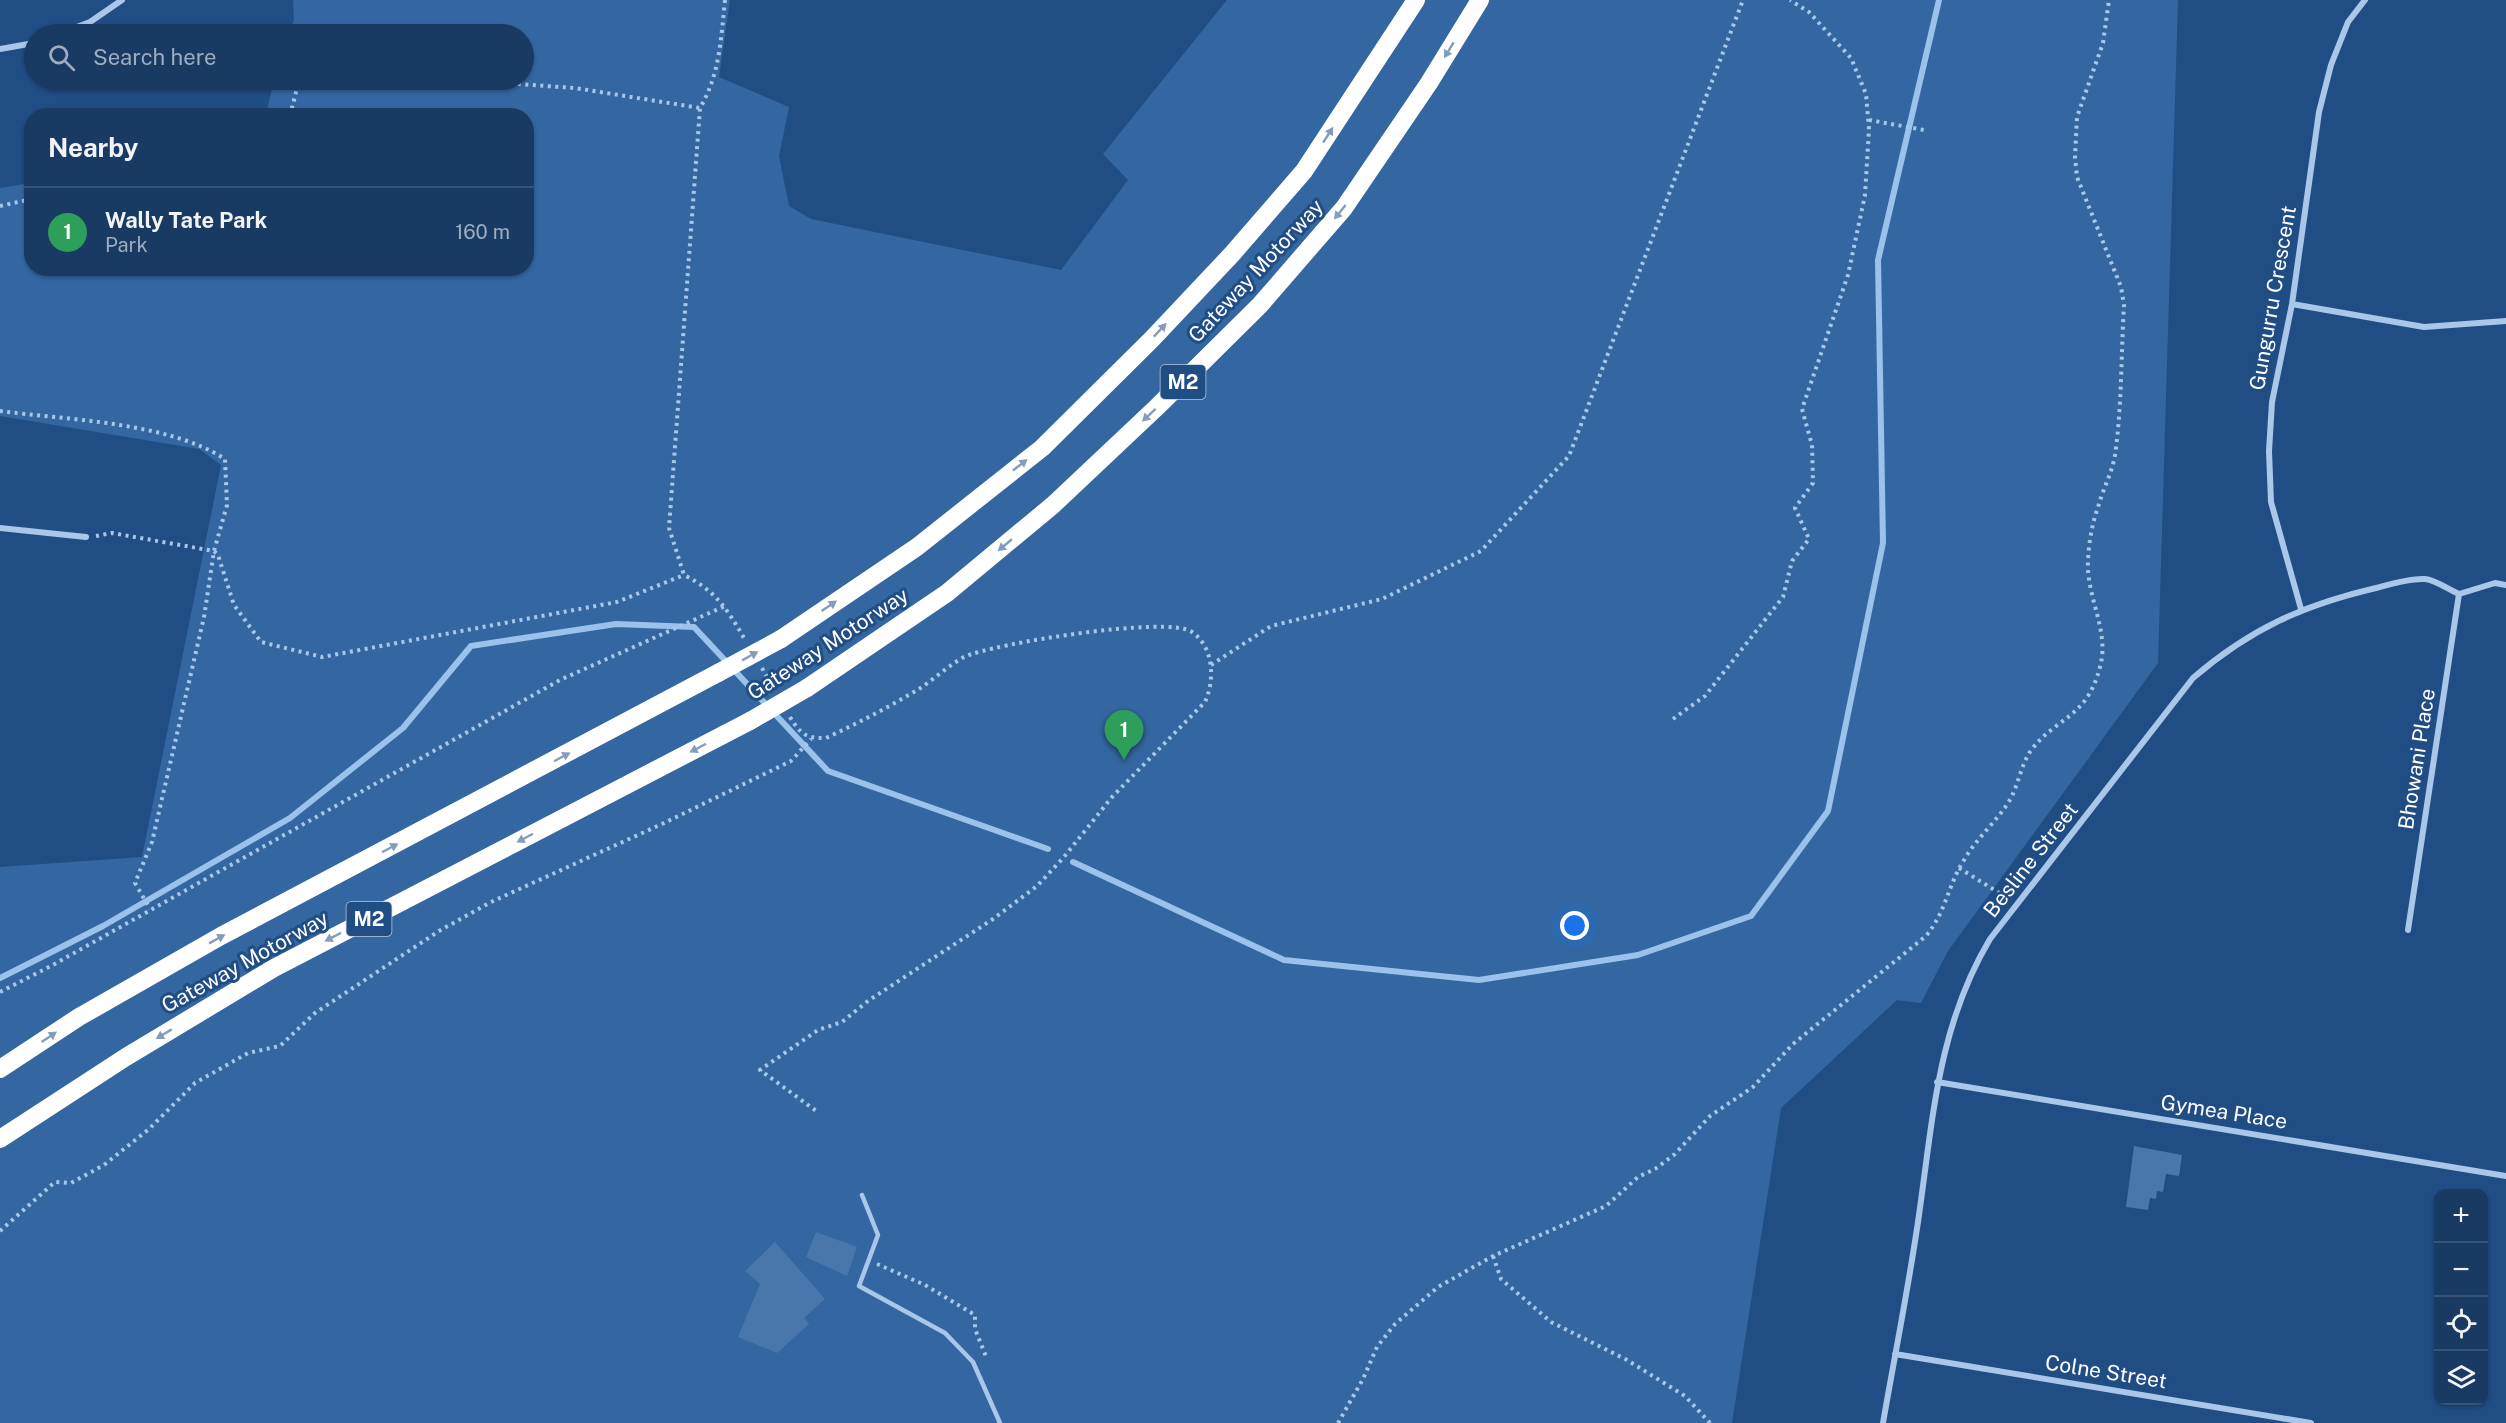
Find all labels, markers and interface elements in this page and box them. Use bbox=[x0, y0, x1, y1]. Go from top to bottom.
search box bbox=[24, 24, 534, 90]
icon: search bbox=[45, 41, 78, 74]
one-way arrow bbox=[1444, 42, 1455, 58]
text: Search here bbox=[93, 44, 217, 70]
one-way arrow bbox=[1322, 127, 1333, 143]
text: Nearby bbox=[48, 132, 138, 163]
street label: Gateway Motorway bbox=[1183, 194, 1328, 347]
one-way arrow bbox=[1334, 204, 1347, 220]
street label: Gungurru Crescent bbox=[2244, 204, 2301, 392]
text: Wally Tate Park bbox=[105, 207, 267, 233]
text: 1 bbox=[63, 220, 72, 244]
text: 160 m bbox=[455, 220, 510, 244]
text: Park bbox=[105, 233, 148, 257]
one-way arrow bbox=[1153, 323, 1167, 338]
road number: M2 bbox=[1160, 365, 1206, 399]
one-way arrow bbox=[1143, 407, 1157, 421]
one-way arrow bbox=[1012, 460, 1027, 472]
one-way arrow bbox=[997, 538, 1012, 551]
street label: Gateway Motorway bbox=[743, 582, 913, 705]
one-way arrow bbox=[821, 601, 837, 612]
one-way arrow bbox=[741, 651, 758, 661]
street label: Bhowani Place bbox=[2393, 687, 2440, 831]
pin: 1 bbox=[1104, 710, 1144, 760]
one-way arrow bbox=[689, 743, 706, 753]
one-way arrow bbox=[553, 752, 571, 762]
street label: Besline Street bbox=[1978, 797, 2083, 922]
one-way arrow bbox=[516, 833, 533, 843]
one-way arrow bbox=[381, 843, 398, 853]
road number: M2 bbox=[346, 902, 392, 936]
street label: Gateway Motorway bbox=[157, 905, 332, 1018]
your location bbox=[1560, 911, 1589, 940]
one-way arrow bbox=[209, 933, 225, 944]
one-way arrow bbox=[325, 933, 342, 942]
one-way arrow bbox=[156, 1028, 172, 1039]
one-way arrow bbox=[40, 1031, 56, 1043]
street label: Gymea Place bbox=[2159, 1089, 2289, 1134]
map controls bbox=[2434, 1189, 2488, 1405]
button: + bbox=[2434, 1189, 2488, 1243]
button: − bbox=[2434, 1243, 2488, 1297]
button: locate bbox=[2434, 1297, 2488, 1351]
street label: Colne Street bbox=[2043, 1350, 2169, 1393]
button: layers bbox=[2434, 1351, 2488, 1405]

